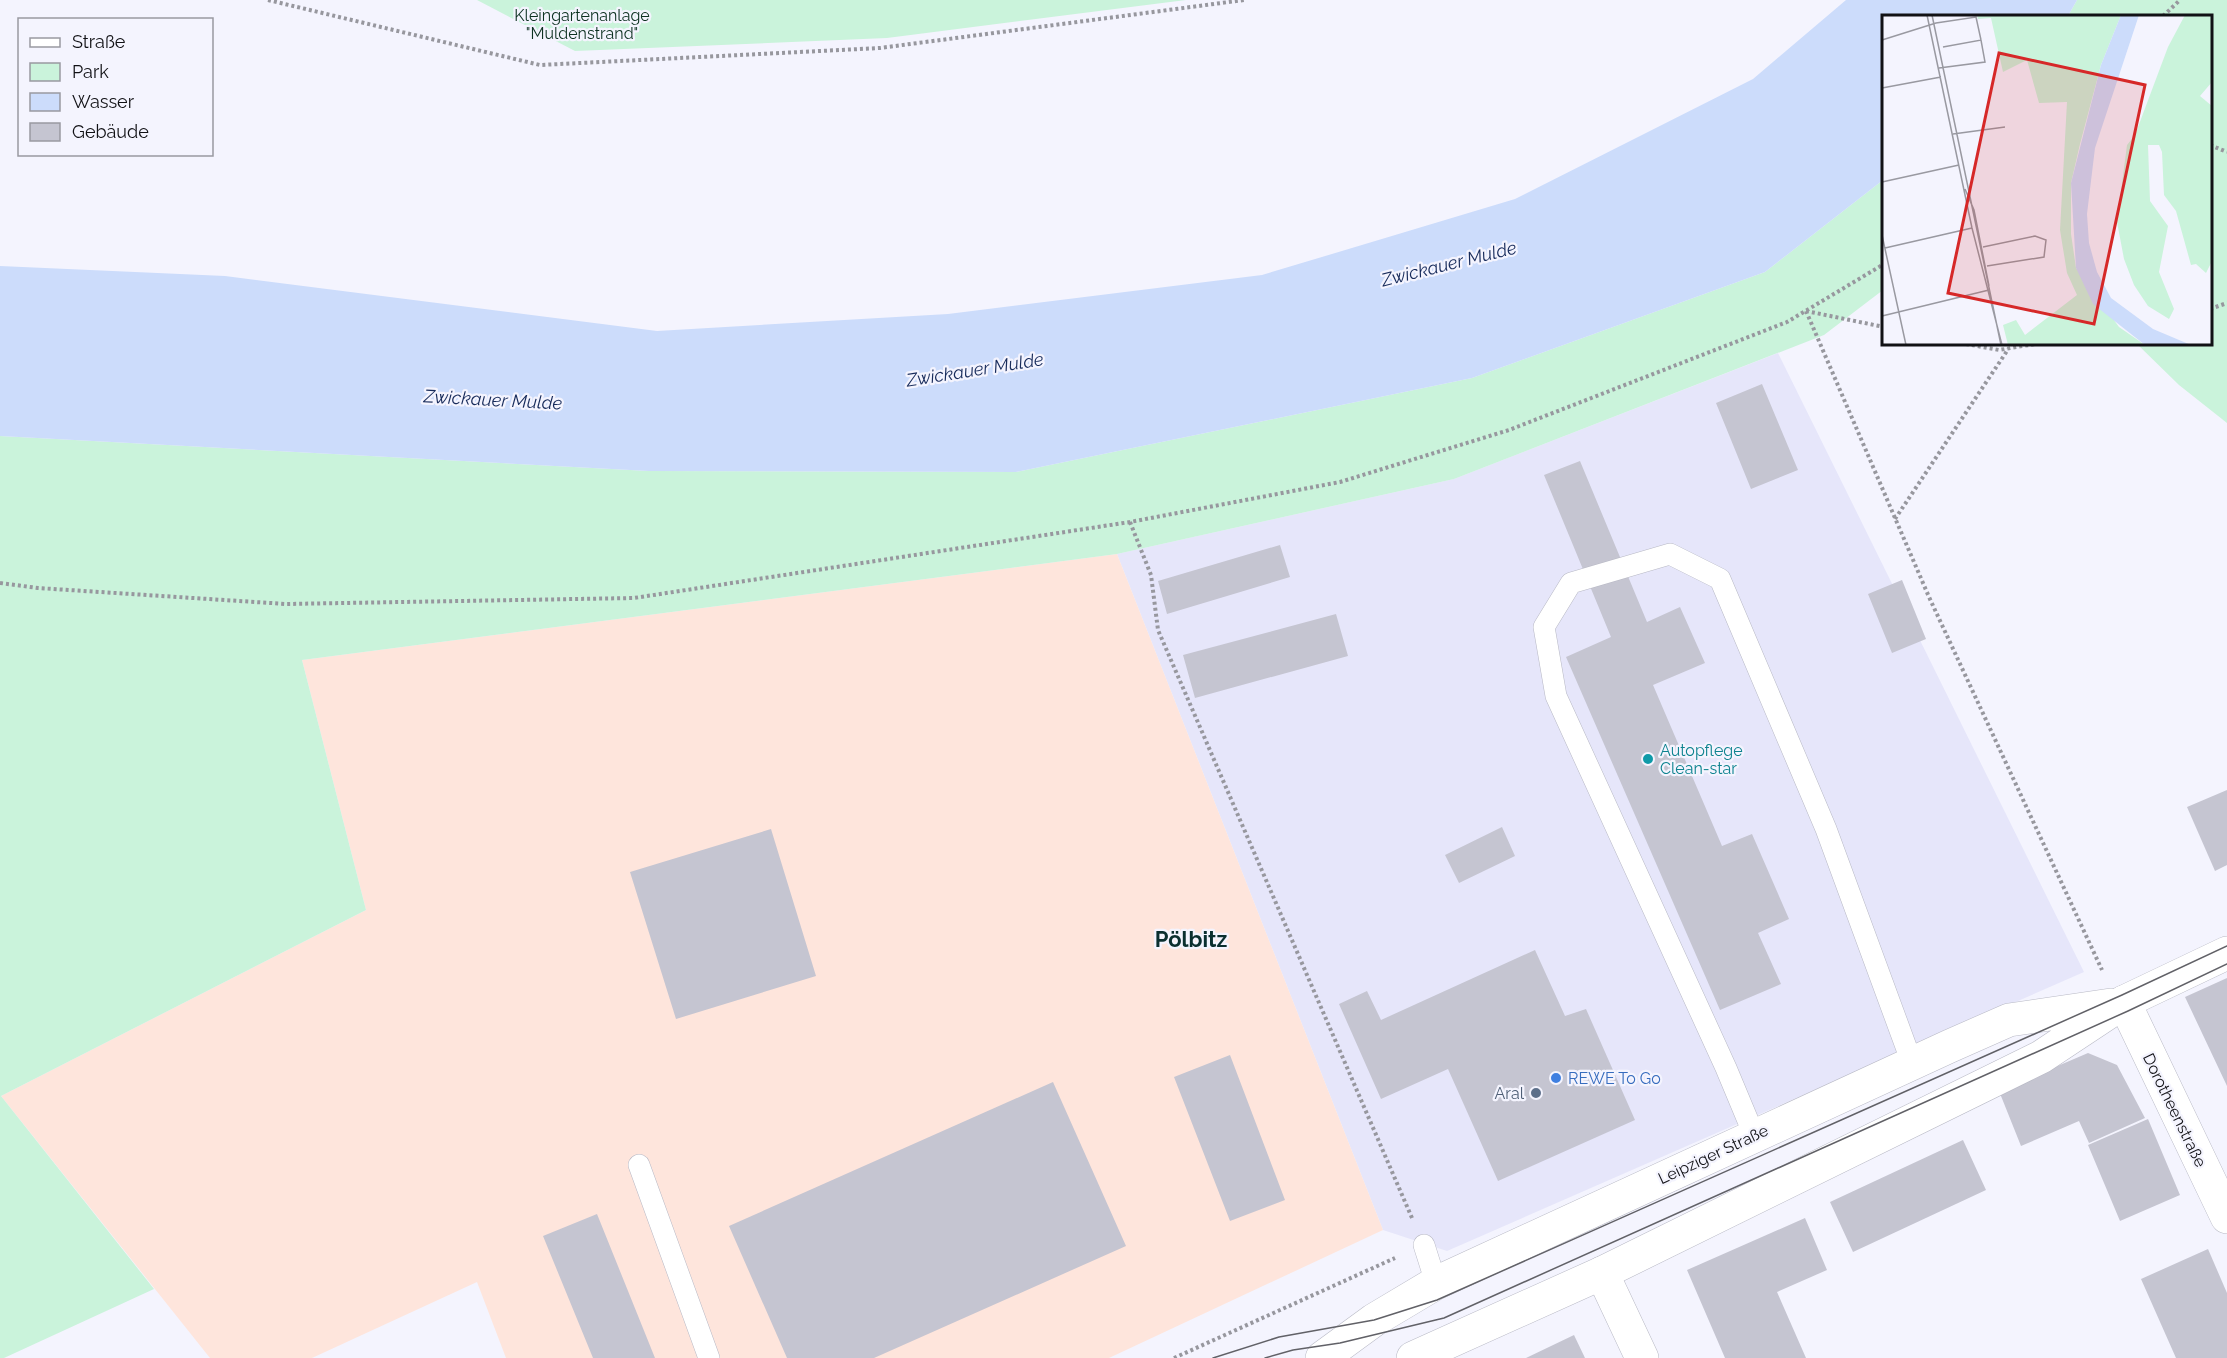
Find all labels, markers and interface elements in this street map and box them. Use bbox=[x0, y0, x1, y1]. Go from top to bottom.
park label: Kleingartenanlage "Muldenstrand" bbox=[514, 6, 650, 43]
inset map bbox=[1882, 15, 2212, 345]
legend bbox=[18, 18, 213, 156]
text: Straße bbox=[72, 31, 126, 52]
text: Park bbox=[72, 61, 109, 82]
text: Wasser bbox=[72, 91, 135, 112]
text: Gebäude bbox=[72, 121, 149, 142]
water label: Zwickauer Mulde bbox=[1378, 236, 1519, 291]
water label: Zwickauer Mulde bbox=[904, 348, 1045, 391]
water label: Zwickauer Mulde bbox=[422, 385, 563, 414]
place label: Autopflege Clean-star bbox=[1660, 741, 1743, 778]
marker: Autopflege Clean-star bbox=[1641, 752, 1655, 766]
district label: Pölbitz bbox=[1155, 926, 1227, 952]
street label: Dorotheenstraße bbox=[2139, 1050, 2210, 1170]
place label: REWE To Go bbox=[1568, 1069, 1661, 1088]
marker: REWE To Go bbox=[1549, 1071, 1563, 1085]
place label: Aral bbox=[1495, 1084, 1525, 1103]
marker: Aral bbox=[1529, 1086, 1543, 1100]
street label: Leipziger Straße bbox=[1655, 1121, 1771, 1188]

